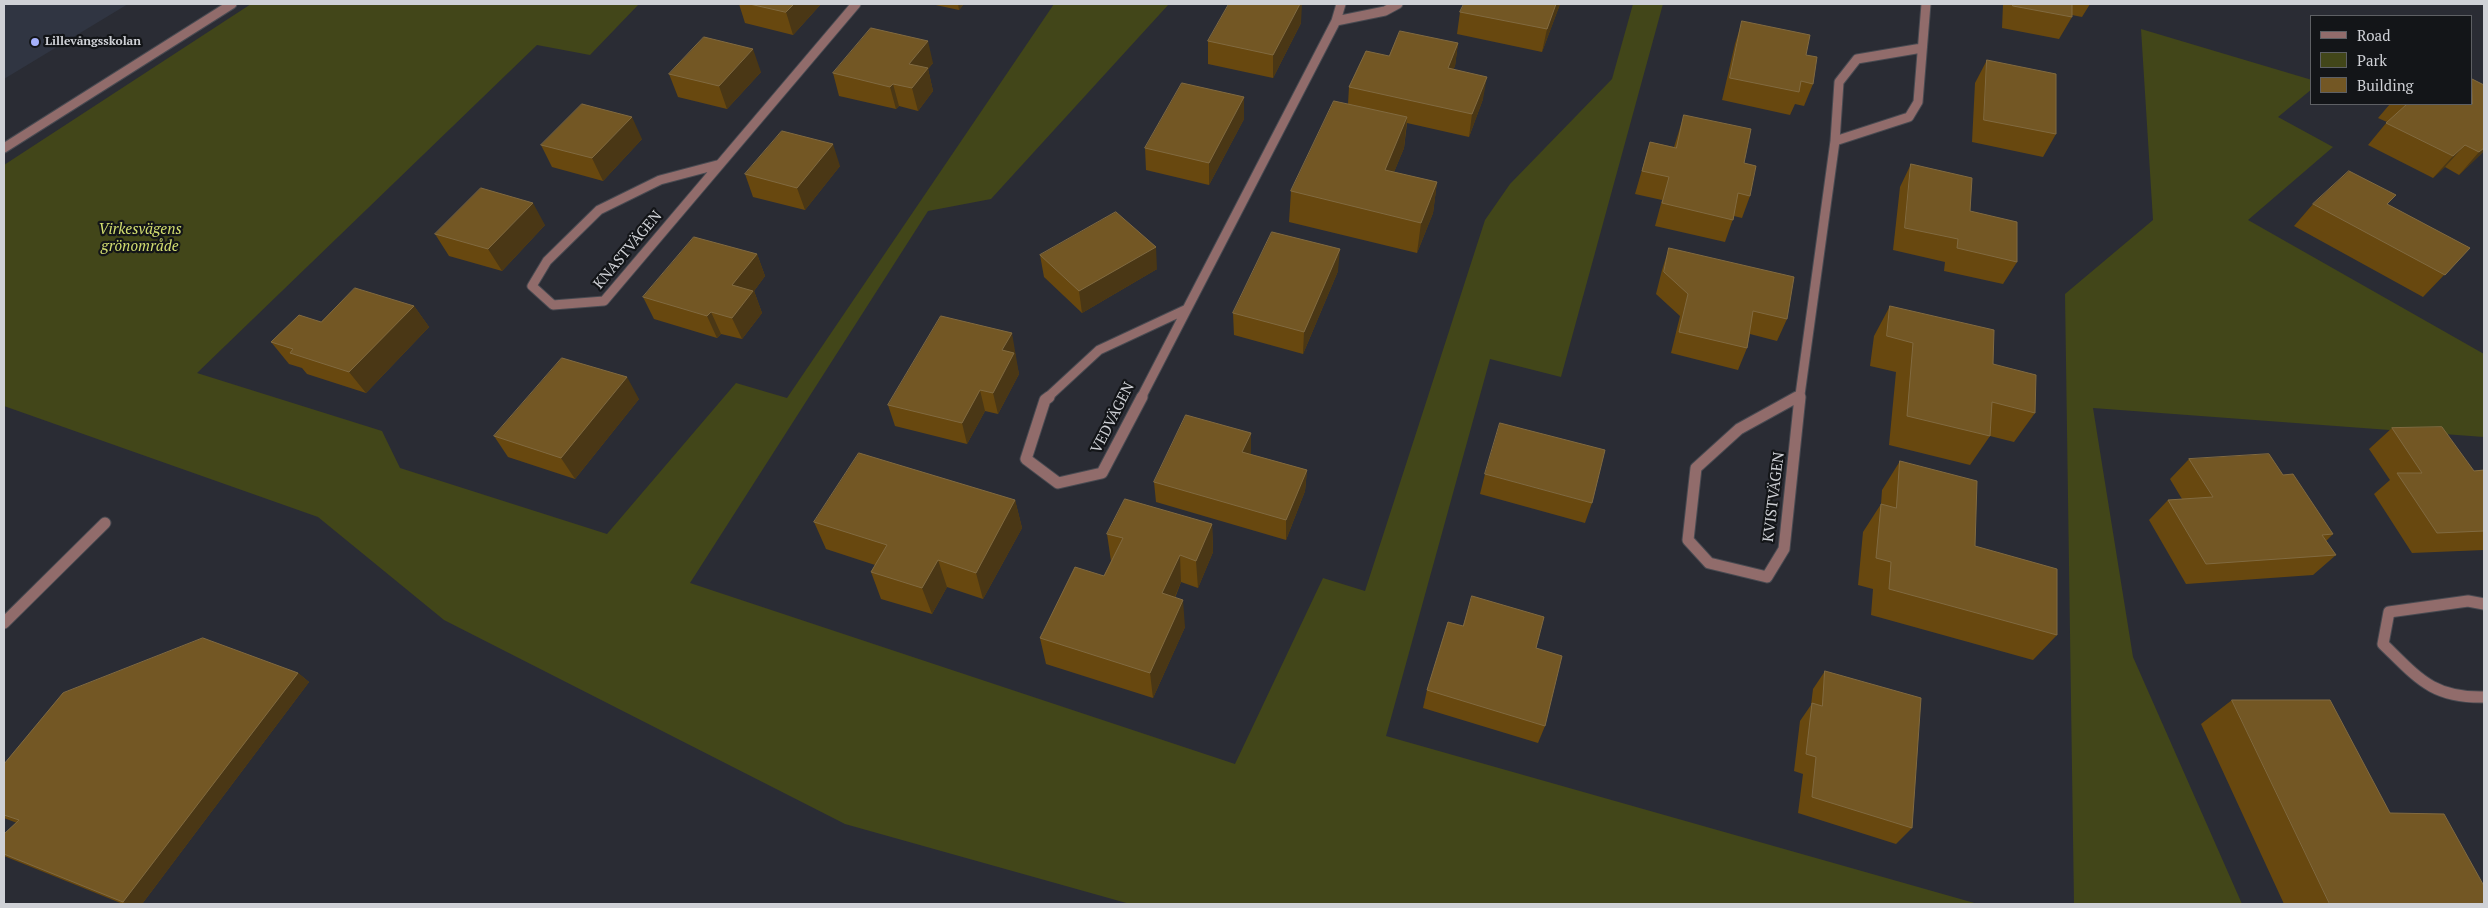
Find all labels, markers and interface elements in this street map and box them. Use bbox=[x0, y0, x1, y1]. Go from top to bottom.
legend bbox=[2310, 15, 2473, 105]
text: Road bbox=[2357, 25, 2390, 45]
place label: Lillevångsskolan bbox=[45, 35, 141, 49]
marker: Lillevångsskolan bbox=[29, 36, 41, 48]
text: Park bbox=[2357, 50, 2387, 70]
text: Building bbox=[2357, 75, 2414, 95]
street label: KNASTVÄGEN bbox=[590, 207, 666, 293]
park label: Virkesvägens grönområde bbox=[98, 221, 182, 256]
street label: VEDVÄGEN bbox=[1087, 380, 1139, 456]
street label: KVISTVÄGEN bbox=[1760, 451, 1788, 543]

